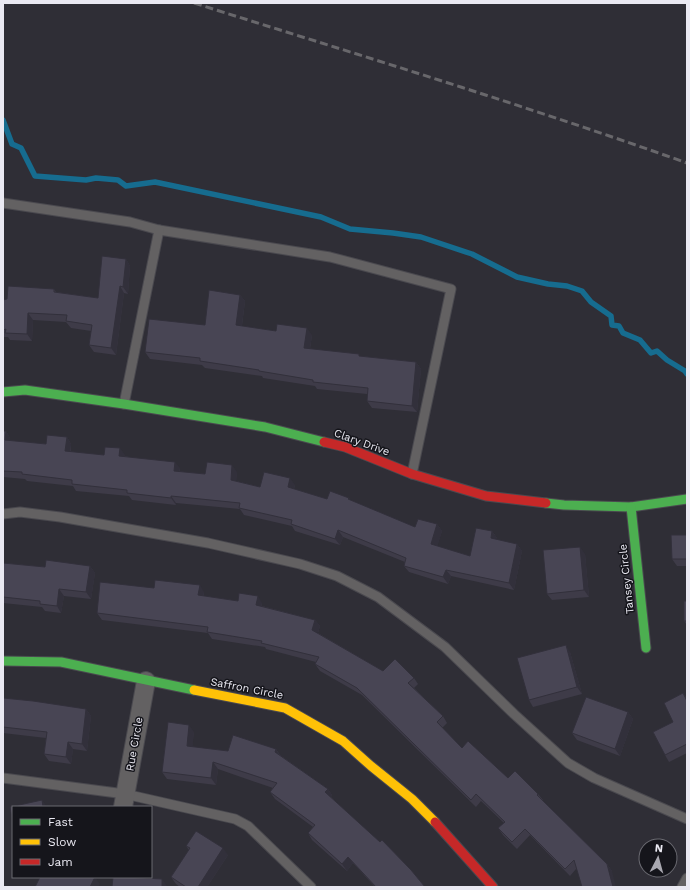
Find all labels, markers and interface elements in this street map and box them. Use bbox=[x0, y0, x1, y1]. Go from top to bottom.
street label: Clary Drive bbox=[332, 426, 391, 459]
street label: Tansey Circle bbox=[616, 543, 637, 615]
street label: Saffron Circle bbox=[209, 675, 284, 702]
street label: Rue Circle bbox=[123, 716, 146, 772]
legend bbox=[12, 806, 152, 878]
text: Fast bbox=[48, 815, 73, 829]
text: Slow bbox=[48, 835, 76, 849]
north arrow bbox=[638, 838, 678, 878]
text: N bbox=[654, 842, 664, 855]
text: Jam bbox=[48, 855, 73, 869]

